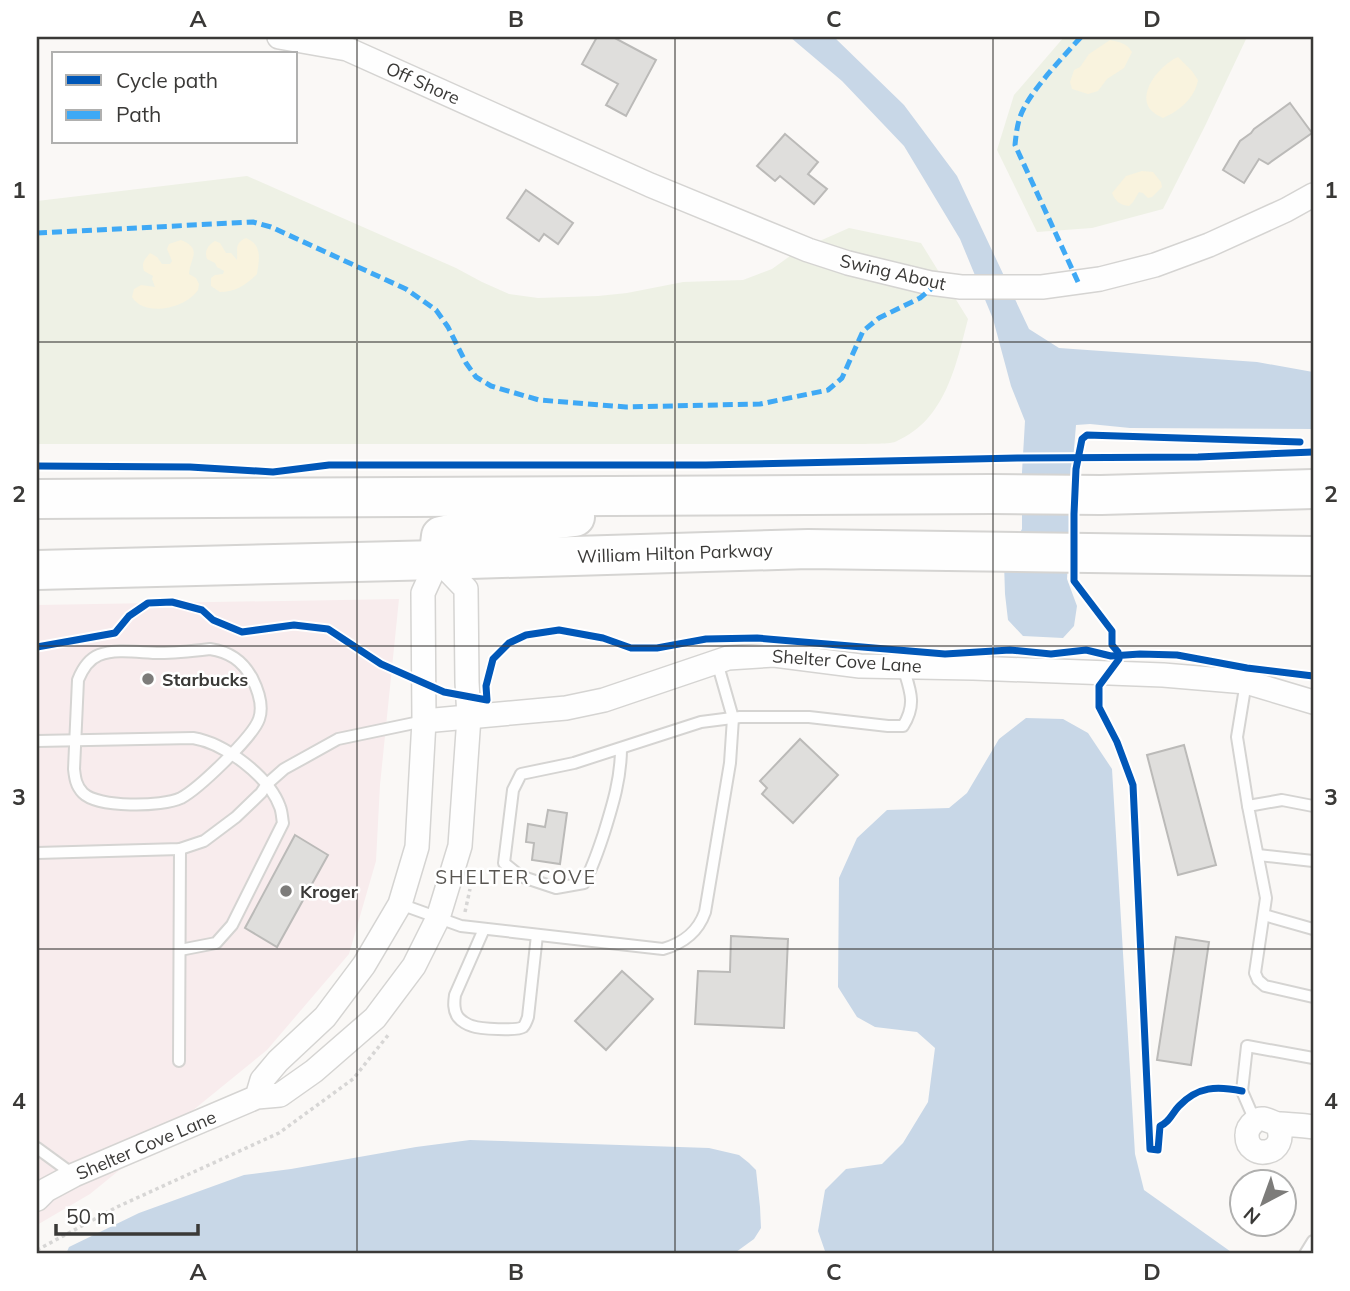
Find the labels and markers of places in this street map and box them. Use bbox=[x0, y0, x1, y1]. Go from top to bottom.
place label: Starbucks bbox=[162, 668, 248, 691]
marker: Starbucks bbox=[140, 671, 156, 687]
place label: Kroger bbox=[300, 880, 359, 903]
marker: Kroger bbox=[278, 883, 294, 899]

